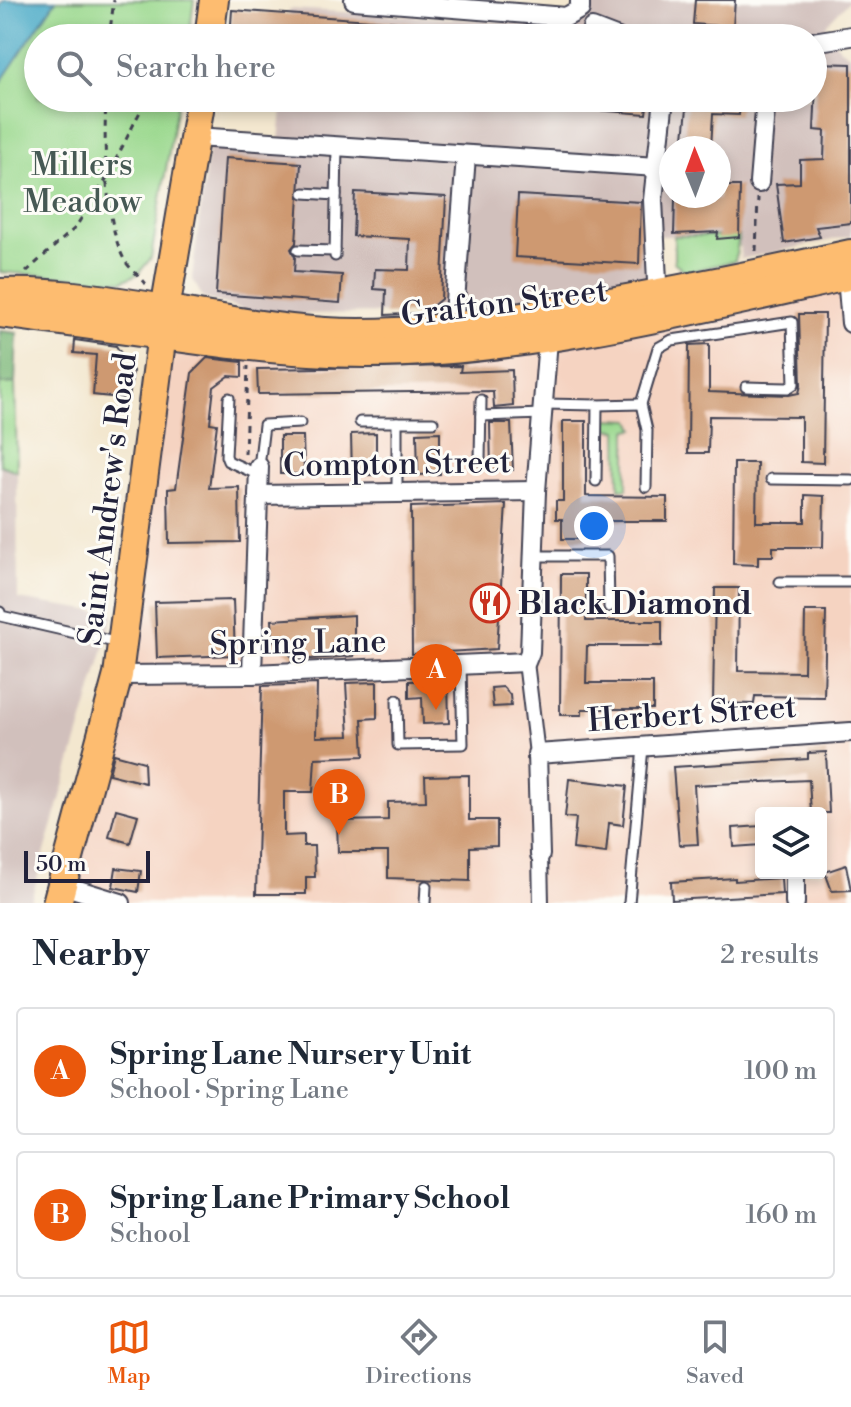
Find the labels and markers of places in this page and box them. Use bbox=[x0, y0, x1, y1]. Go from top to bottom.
restaurant icon: Black Diamond bbox=[469, 582, 511, 624]
place label: Black Diamond bbox=[518, 584, 752, 624]
pin: A bbox=[410, 644, 462, 710]
pin: B bbox=[313, 769, 365, 835]

